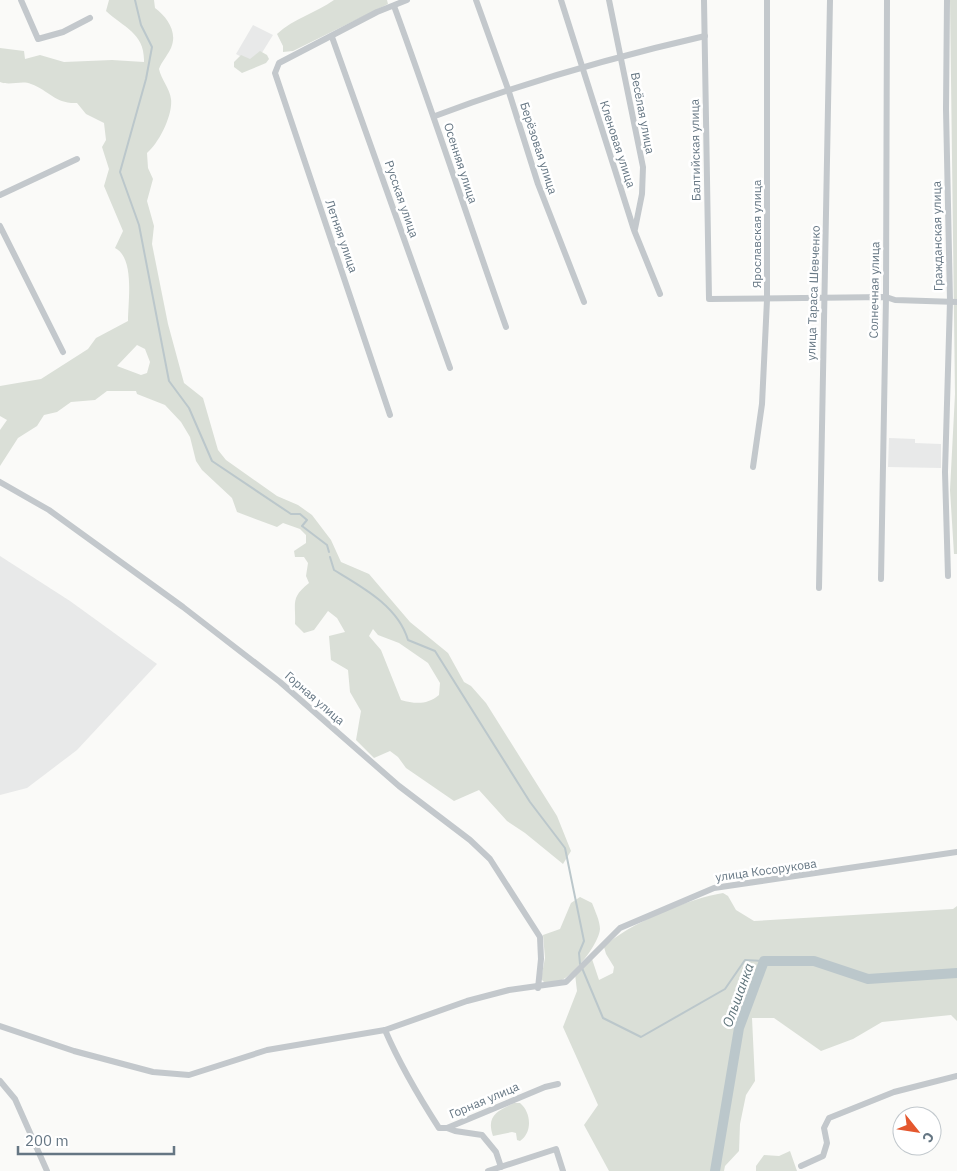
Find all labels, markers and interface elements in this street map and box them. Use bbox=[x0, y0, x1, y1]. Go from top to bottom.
street label: Весёлая улица bbox=[628, 71, 658, 156]
street label: Балтийская улица bbox=[687, 98, 703, 201]
street label: Кленовая улица bbox=[597, 99, 639, 190]
street label: Берёзовая улица bbox=[517, 100, 561, 197]
street label: Осенняя улица bbox=[441, 121, 481, 206]
street label: Русская улица bbox=[382, 158, 422, 240]
street label: Ярославская улица bbox=[749, 179, 764, 288]
street label: Гражданская улица bbox=[929, 180, 945, 291]
street label: Летняя улица bbox=[322, 197, 362, 275]
street label: улица Тараса Шевченко bbox=[803, 225, 823, 361]
street label: Солнечная улица bbox=[866, 241, 882, 339]
street label: Горная улица bbox=[282, 668, 348, 728]
street label: улица Косорукова bbox=[714, 855, 818, 885]
water label: Ольшанка bbox=[718, 960, 758, 1030]
street label: Горная улица bbox=[447, 1078, 522, 1121]
north arrow bbox=[892, 1106, 942, 1156]
scale bar bbox=[18, 1124, 174, 1156]
text: С bbox=[918, 1129, 938, 1146]
text: 200 m bbox=[25, 1131, 69, 1150]

